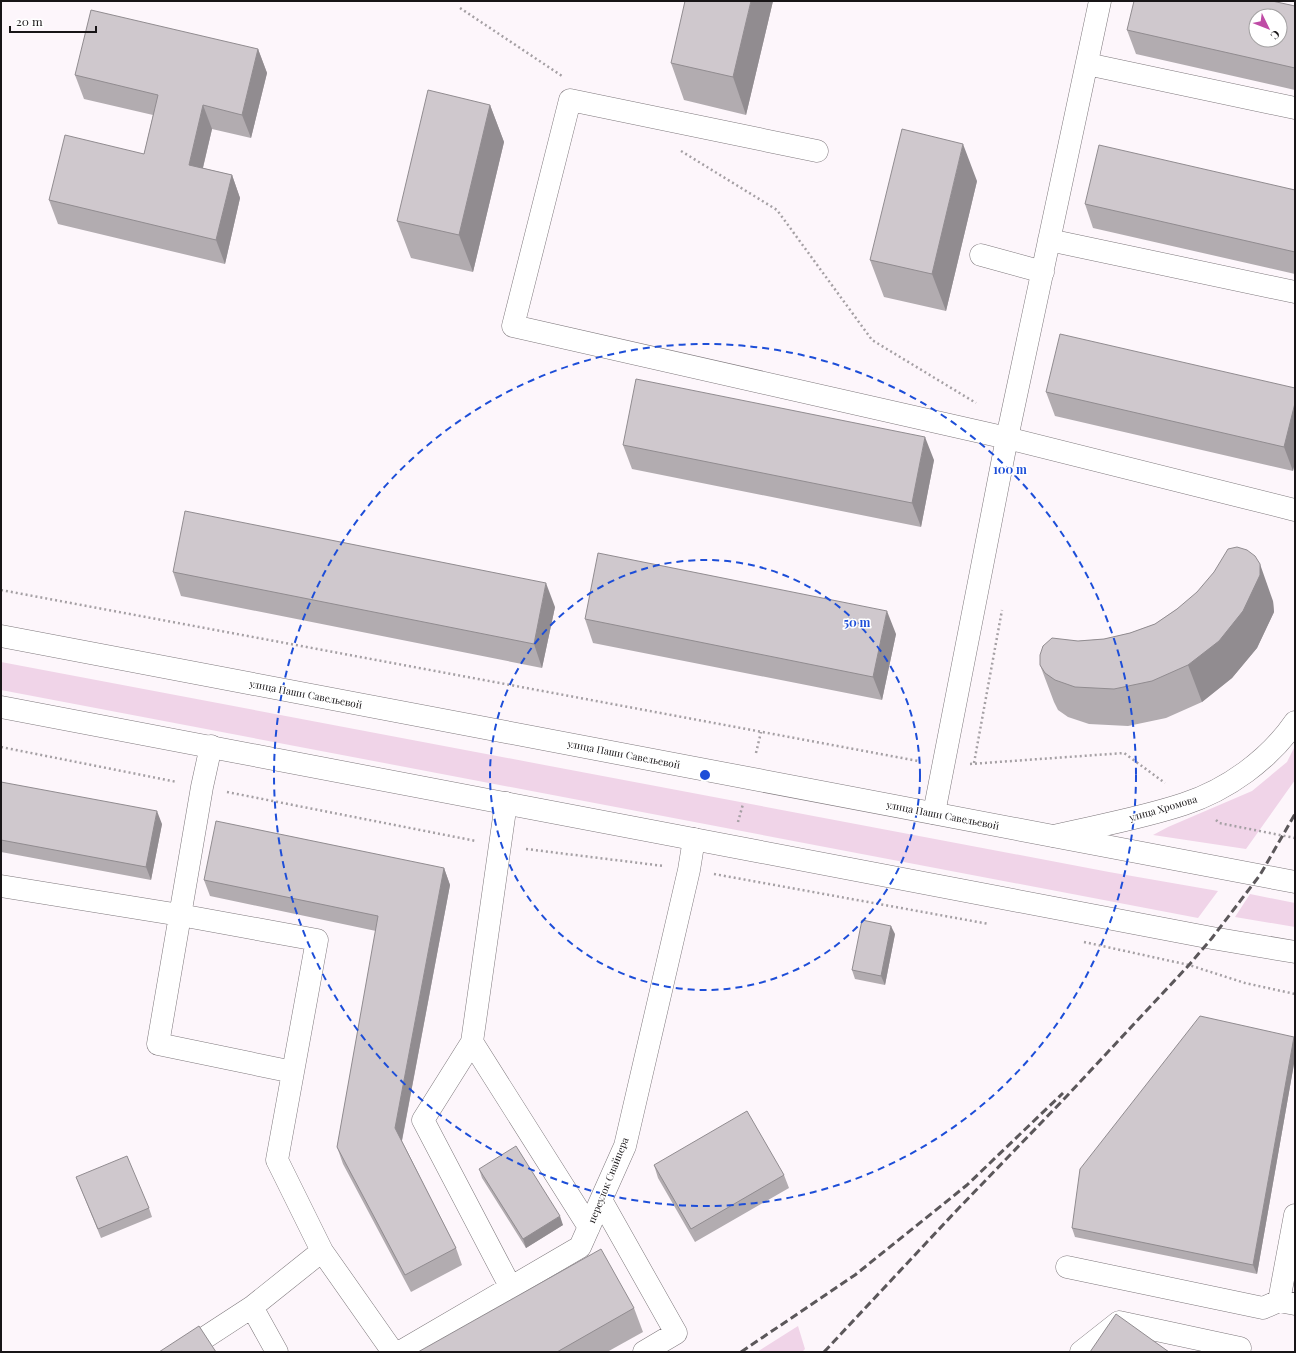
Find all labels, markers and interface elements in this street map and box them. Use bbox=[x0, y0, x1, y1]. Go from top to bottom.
scale bar bbox=[10, 8, 96, 34]
north arrow bbox=[1248, 8, 1288, 48]
text: 20 m bbox=[16, 13, 43, 29]
text: С bbox=[1267, 27, 1284, 43]
text: 100 m bbox=[993, 461, 1027, 477]
text: 50 m bbox=[844, 614, 871, 630]
street label: улица Паши Савельевой bbox=[248, 676, 363, 712]
street label: улица Паши Савельевой bbox=[566, 736, 681, 772]
centre of rings bbox=[698, 768, 712, 782]
street label: улица Хромова bbox=[1126, 792, 1199, 825]
street label: улица Паши Савельевой bbox=[885, 797, 1000, 833]
street label: переулок Снайпера bbox=[584, 1135, 632, 1225]

